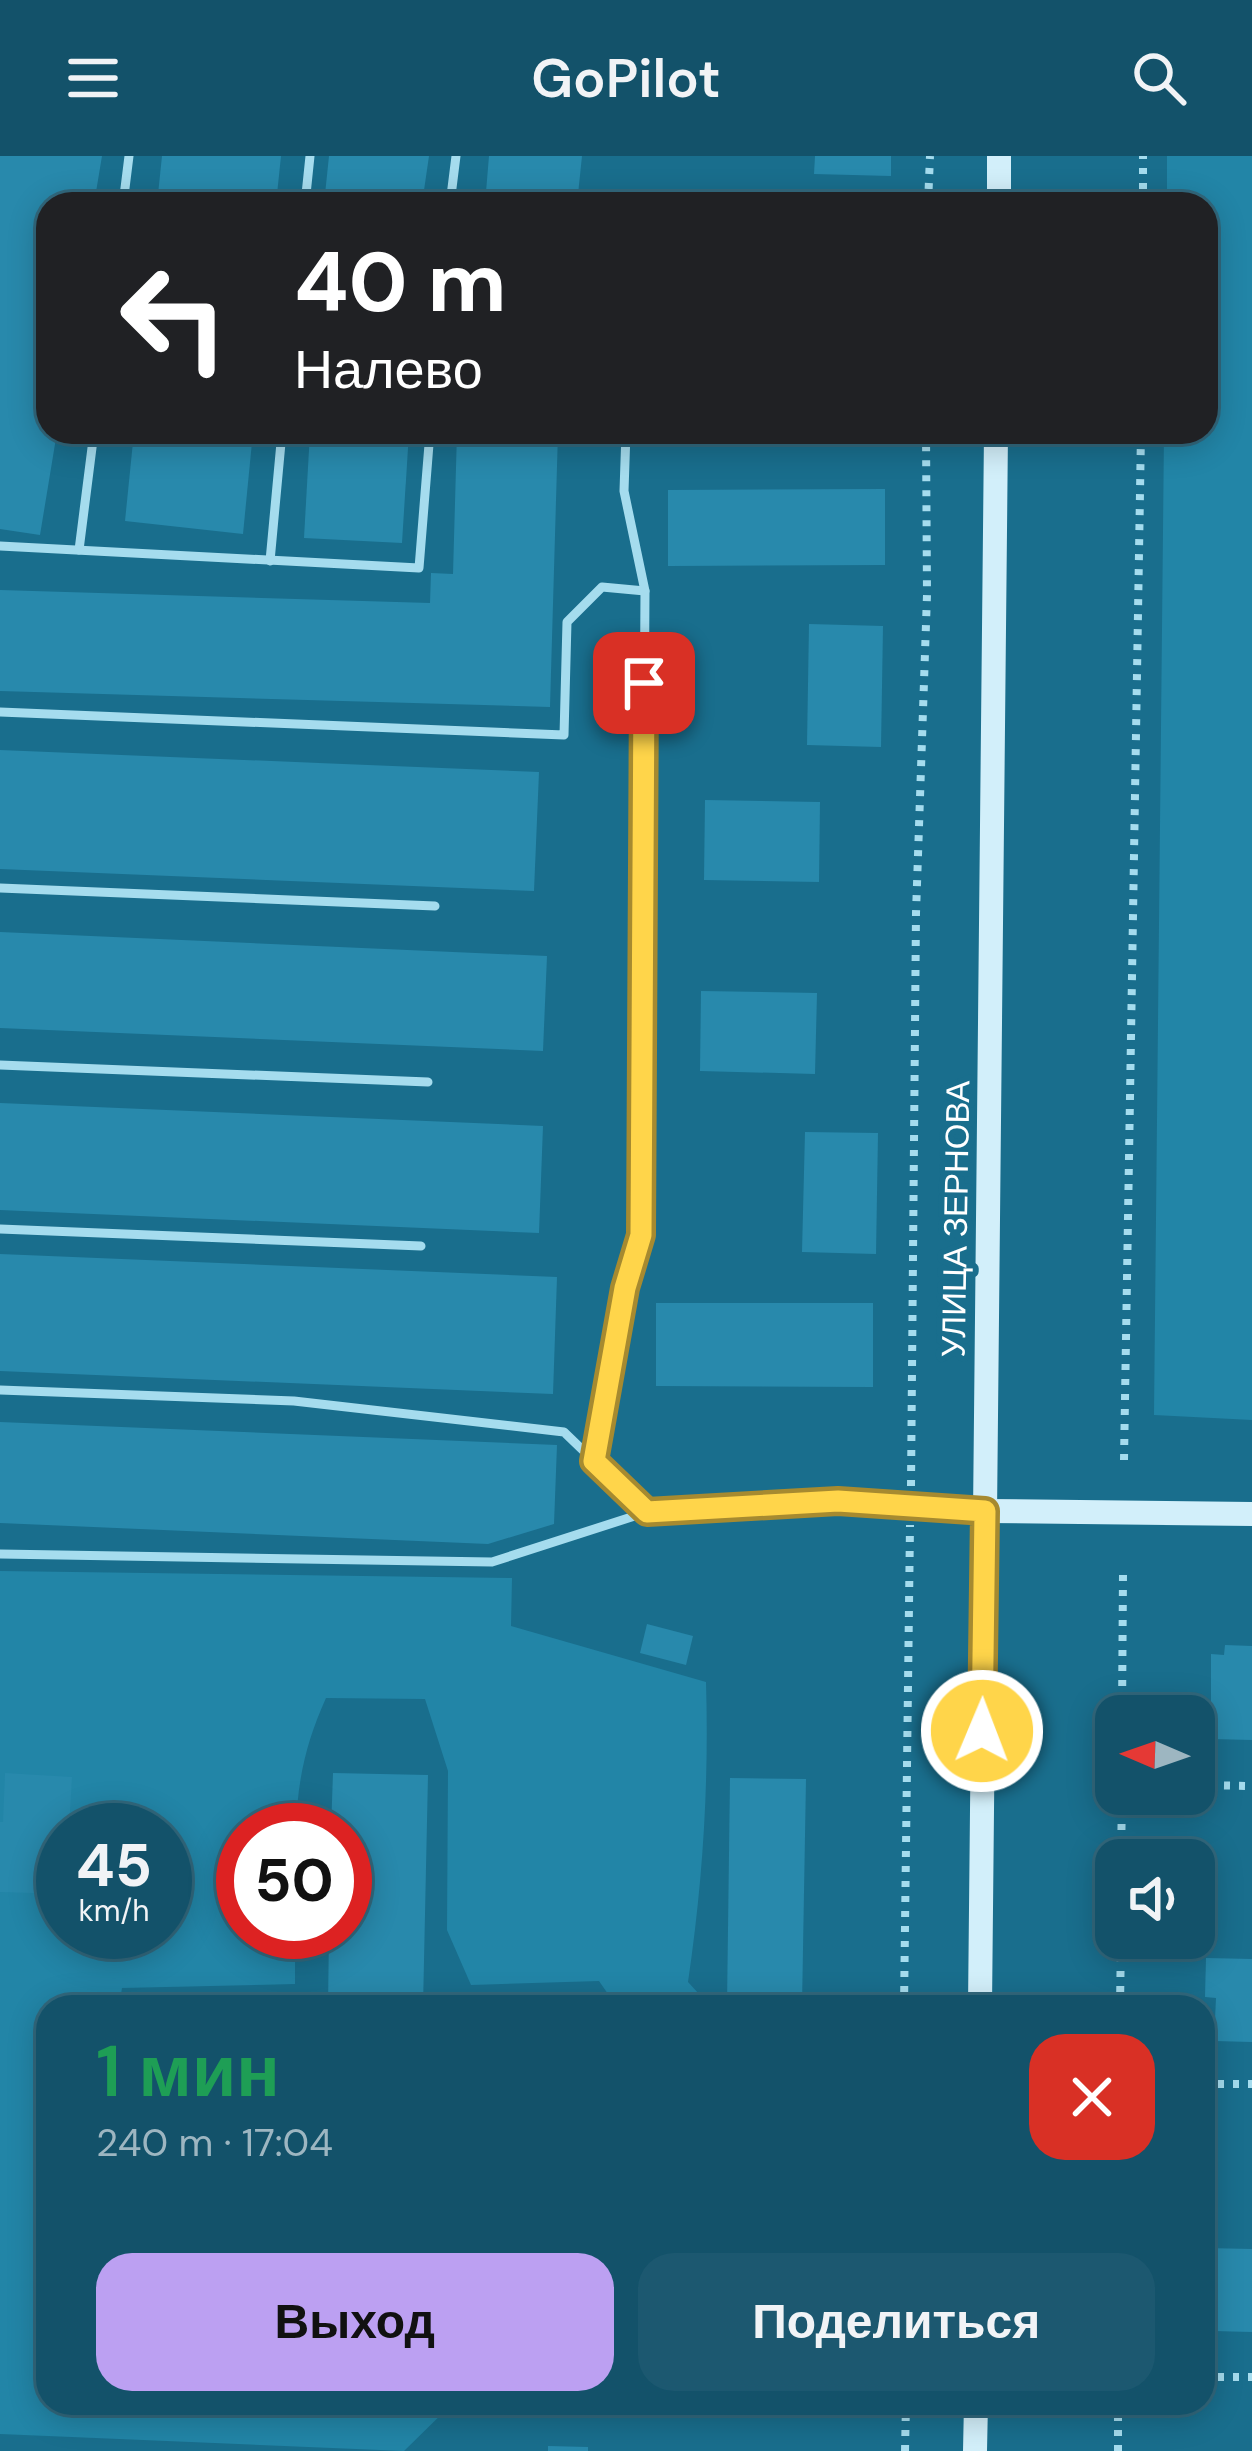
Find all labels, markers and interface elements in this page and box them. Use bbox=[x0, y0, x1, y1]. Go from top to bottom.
text: GoPilot bbox=[531, 43, 721, 114]
icon: menu bbox=[60, 45, 126, 111]
icon: search bbox=[1126, 45, 1192, 111]
text: 40 m bbox=[294, 228, 507, 337]
icon: left bbox=[96, 240, 252, 396]
text: Налево bbox=[294, 334, 483, 405]
pin bbox=[593, 632, 695, 734]
icon: arrive bbox=[611, 650, 677, 716]
street label: УЛИЦА ЗЕРНОВА bbox=[932, 1080, 979, 1358]
position arrow bbox=[919, 1668, 1045, 1794]
north arrow bbox=[1095, 1695, 1215, 1815]
map controls bbox=[1095, 1695, 1215, 1959]
speed limit sign: 50 bbox=[216, 1803, 372, 1959]
text: 45 bbox=[76, 1826, 152, 1905]
button: sound bbox=[1095, 1839, 1215, 1959]
text: km/h bbox=[79, 1891, 149, 1930]
text: 1 мин bbox=[96, 2025, 280, 2118]
button: close bbox=[1029, 2034, 1155, 2160]
text: 240 m · 17:04 bbox=[96, 2117, 333, 2168]
button: Выход bbox=[96, 2253, 614, 2391]
button: Поделиться bbox=[638, 2253, 1155, 2391]

